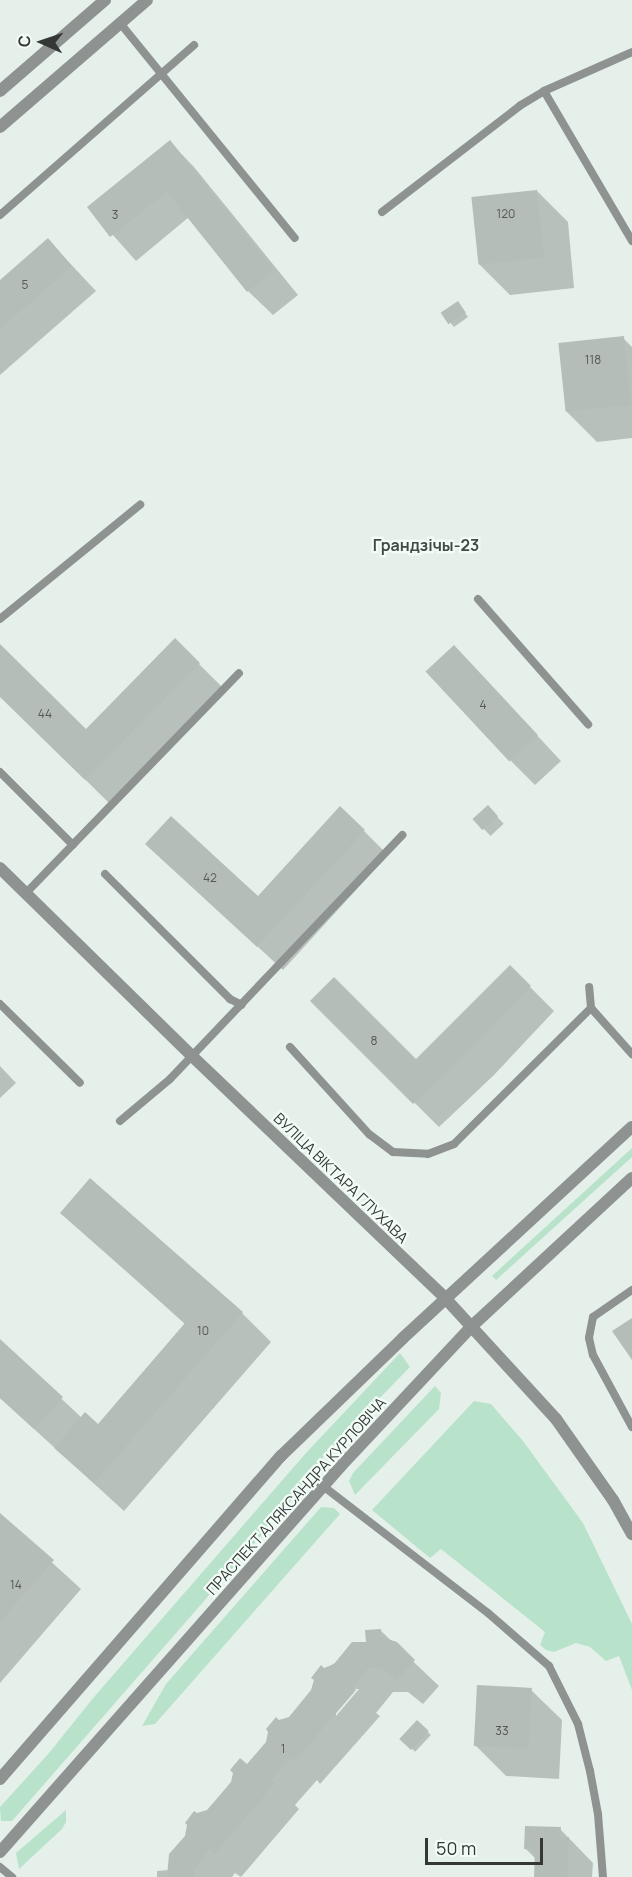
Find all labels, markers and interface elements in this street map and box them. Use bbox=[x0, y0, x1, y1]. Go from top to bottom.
north arrow bbox=[12, 12, 72, 72]
text: С bbox=[13, 35, 35, 48]
house number: 120 bbox=[497, 207, 515, 221]
house number: 3 bbox=[112, 208, 118, 222]
house number: 5 bbox=[22, 278, 28, 292]
house number: 118 bbox=[585, 353, 601, 367]
district label: Грандзічы-23 bbox=[373, 535, 479, 555]
house number: 4 bbox=[479, 698, 487, 712]
house number: 44 bbox=[38, 707, 52, 721]
house number: 42 bbox=[203, 871, 217, 885]
house number: 8 bbox=[371, 1034, 377, 1048]
street label: ВУЛІЦА ВІКТАРА ГЛУХАВА bbox=[270, 1109, 412, 1247]
house number: 10 bbox=[197, 1324, 209, 1338]
street label: ПРАСПЕКТ АЛЯКСАНДРА КУРЛОВІЧА bbox=[202, 1393, 390, 1599]
house number: 14 bbox=[10, 1578, 22, 1592]
house number: 33 bbox=[495, 1724, 509, 1738]
house number: 1 bbox=[281, 1742, 285, 1756]
scale bar bbox=[428, 1826, 546, 1864]
text: 50 m bbox=[436, 1836, 476, 1860]

